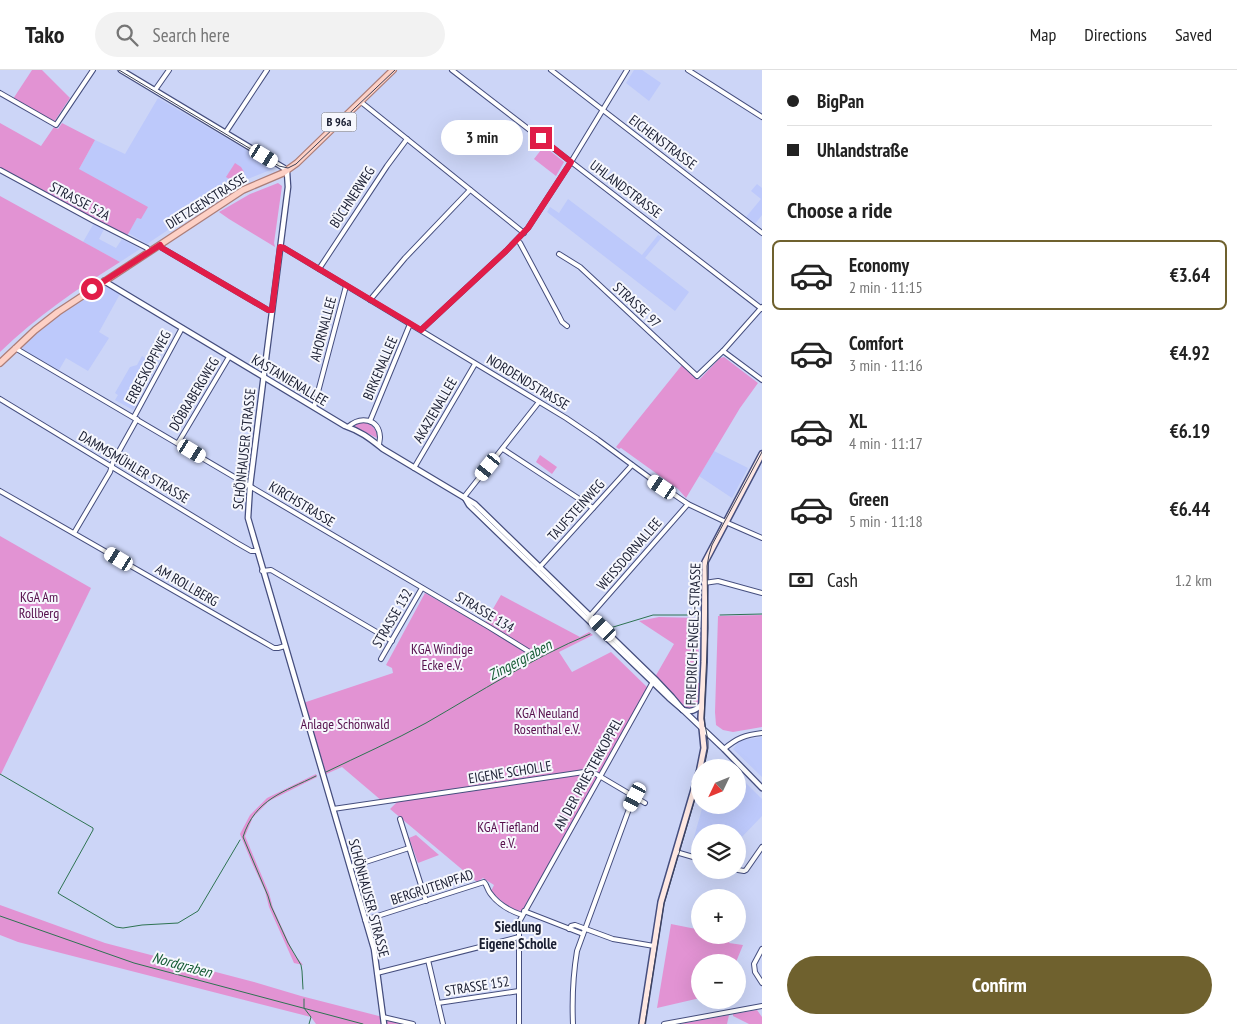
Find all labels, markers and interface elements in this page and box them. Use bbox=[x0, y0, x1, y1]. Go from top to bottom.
search box bbox=[95, 12, 445, 57]
text: Tako bbox=[25, 19, 65, 50]
icon: search bbox=[113, 21, 141, 49]
text: Search here bbox=[153, 23, 230, 47]
text: Map bbox=[1030, 23, 1056, 46]
text: Directions bbox=[1084, 23, 1147, 46]
text: Saved bbox=[1175, 23, 1212, 46]
text: BigPan bbox=[817, 89, 864, 113]
street label: EICHENSTRASSE bbox=[626, 111, 700, 173]
road number: B 96a bbox=[322, 112, 356, 132]
callout: 3 min bbox=[441, 120, 524, 156]
text: 3 min bbox=[466, 127, 498, 147]
route end bbox=[530, 127, 552, 149]
text: Uhlandstraße bbox=[817, 138, 909, 162]
car bbox=[247, 142, 280, 170]
street label: UHLANDSTRASSE bbox=[586, 156, 666, 222]
street label: BÜCHNERWEG bbox=[325, 163, 379, 231]
street label: DIETZGENSTRASSE bbox=[162, 169, 250, 233]
street label: STRASSE 52A bbox=[47, 178, 113, 224]
text: Choose a ride bbox=[787, 196, 892, 224]
icon: car bbox=[789, 253, 834, 298]
text: Economy bbox=[849, 253, 909, 277]
text: €3.64 bbox=[1170, 263, 1210, 287]
text: 2 min · 11:15 bbox=[849, 277, 923, 297]
route start bbox=[81, 278, 103, 300]
street label: STRASSE 97 bbox=[609, 278, 665, 332]
street label: AHORNALLEE bbox=[306, 295, 340, 363]
street label: ERBESKOPFWEG bbox=[121, 327, 175, 407]
icon: car bbox=[789, 331, 834, 376]
text: Comfort bbox=[849, 331, 903, 355]
street label: BIRKENALLEE bbox=[359, 334, 401, 402]
text: €4.92 bbox=[1170, 341, 1210, 365]
street label: KASTANIENALLEE bbox=[249, 350, 331, 410]
street label: NORDENDSTRASSE bbox=[483, 350, 573, 414]
street label: DÖBRABERGWEG bbox=[165, 354, 223, 434]
text: 3 min · 11:16 bbox=[849, 355, 923, 375]
street label: AKAZIENALLEE bbox=[409, 374, 461, 446]
street label: SCHÖNHAUSER STRASSE bbox=[229, 388, 259, 510]
icon: car bbox=[789, 409, 834, 454]
text: XL bbox=[849, 409, 867, 433]
text: €6.19 bbox=[1170, 419, 1210, 443]
street label: DAMMSMÜHLER STRASSE bbox=[75, 427, 193, 507]
text: 4 min · 11:17 bbox=[849, 433, 923, 453]
car bbox=[175, 437, 208, 465]
car bbox=[472, 451, 503, 483]
car bbox=[645, 472, 678, 502]
street label: TAUFSTEINWEG bbox=[544, 475, 608, 544]
street label: KIRCHSTRASSE bbox=[266, 477, 338, 531]
icon: car bbox=[789, 487, 834, 532]
text: Green bbox=[849, 487, 889, 511]
text: €6.44 bbox=[1170, 497, 1210, 521]
text: 5 min · 11:18 bbox=[849, 511, 923, 531]
street label: WEISSDORNALLEE bbox=[593, 514, 665, 594]
car bbox=[102, 545, 135, 573]
street label: AM ROLLBERG bbox=[152, 560, 222, 610]
street label: FRIEDRICH-ENGELS-STRASSE bbox=[682, 562, 704, 706]
icon: cash bbox=[787, 566, 815, 594]
text: Cash bbox=[827, 568, 858, 592]
text: 1.2 km bbox=[1175, 570, 1212, 590]
street label: STRASSE 132 bbox=[368, 585, 416, 651]
park label: KGA Am Rollberg bbox=[19, 588, 59, 622]
street label: STRASSE 134 bbox=[452, 588, 518, 637]
car bbox=[586, 612, 619, 644]
water label: Zingergraben bbox=[485, 634, 556, 684]
park label: KGA Windige Ecke e.V. bbox=[411, 640, 473, 674]
park label: KGA Neuland Rosenthal e.V. bbox=[514, 704, 580, 738]
street label: AN DER PRIESTERKOPPEL bbox=[550, 714, 627, 834]
park label: Anlage Schönwald bbox=[301, 715, 389, 733]
street label: EIGENE SCHOLLE bbox=[467, 757, 553, 787]
north arrow bbox=[691, 759, 746, 814]
map controls bbox=[691, 759, 746, 1009]
car bbox=[621, 780, 648, 814]
park label: KGA Tiefland e.V. bbox=[477, 818, 539, 852]
button: layers bbox=[691, 824, 746, 879]
street label: SCHÖNHAUSER STRASSE bbox=[345, 837, 393, 959]
street label: BERGRUTENPFAD bbox=[388, 865, 476, 909]
button: + bbox=[691, 889, 746, 944]
district label: Siedlung Eigene Scholle bbox=[479, 917, 557, 953]
water label: Nordgraben bbox=[150, 947, 215, 982]
button: − bbox=[691, 954, 746, 1009]
button: Confirm bbox=[787, 956, 1212, 1014]
street label: STRASSE 152 bbox=[443, 972, 511, 1000]

